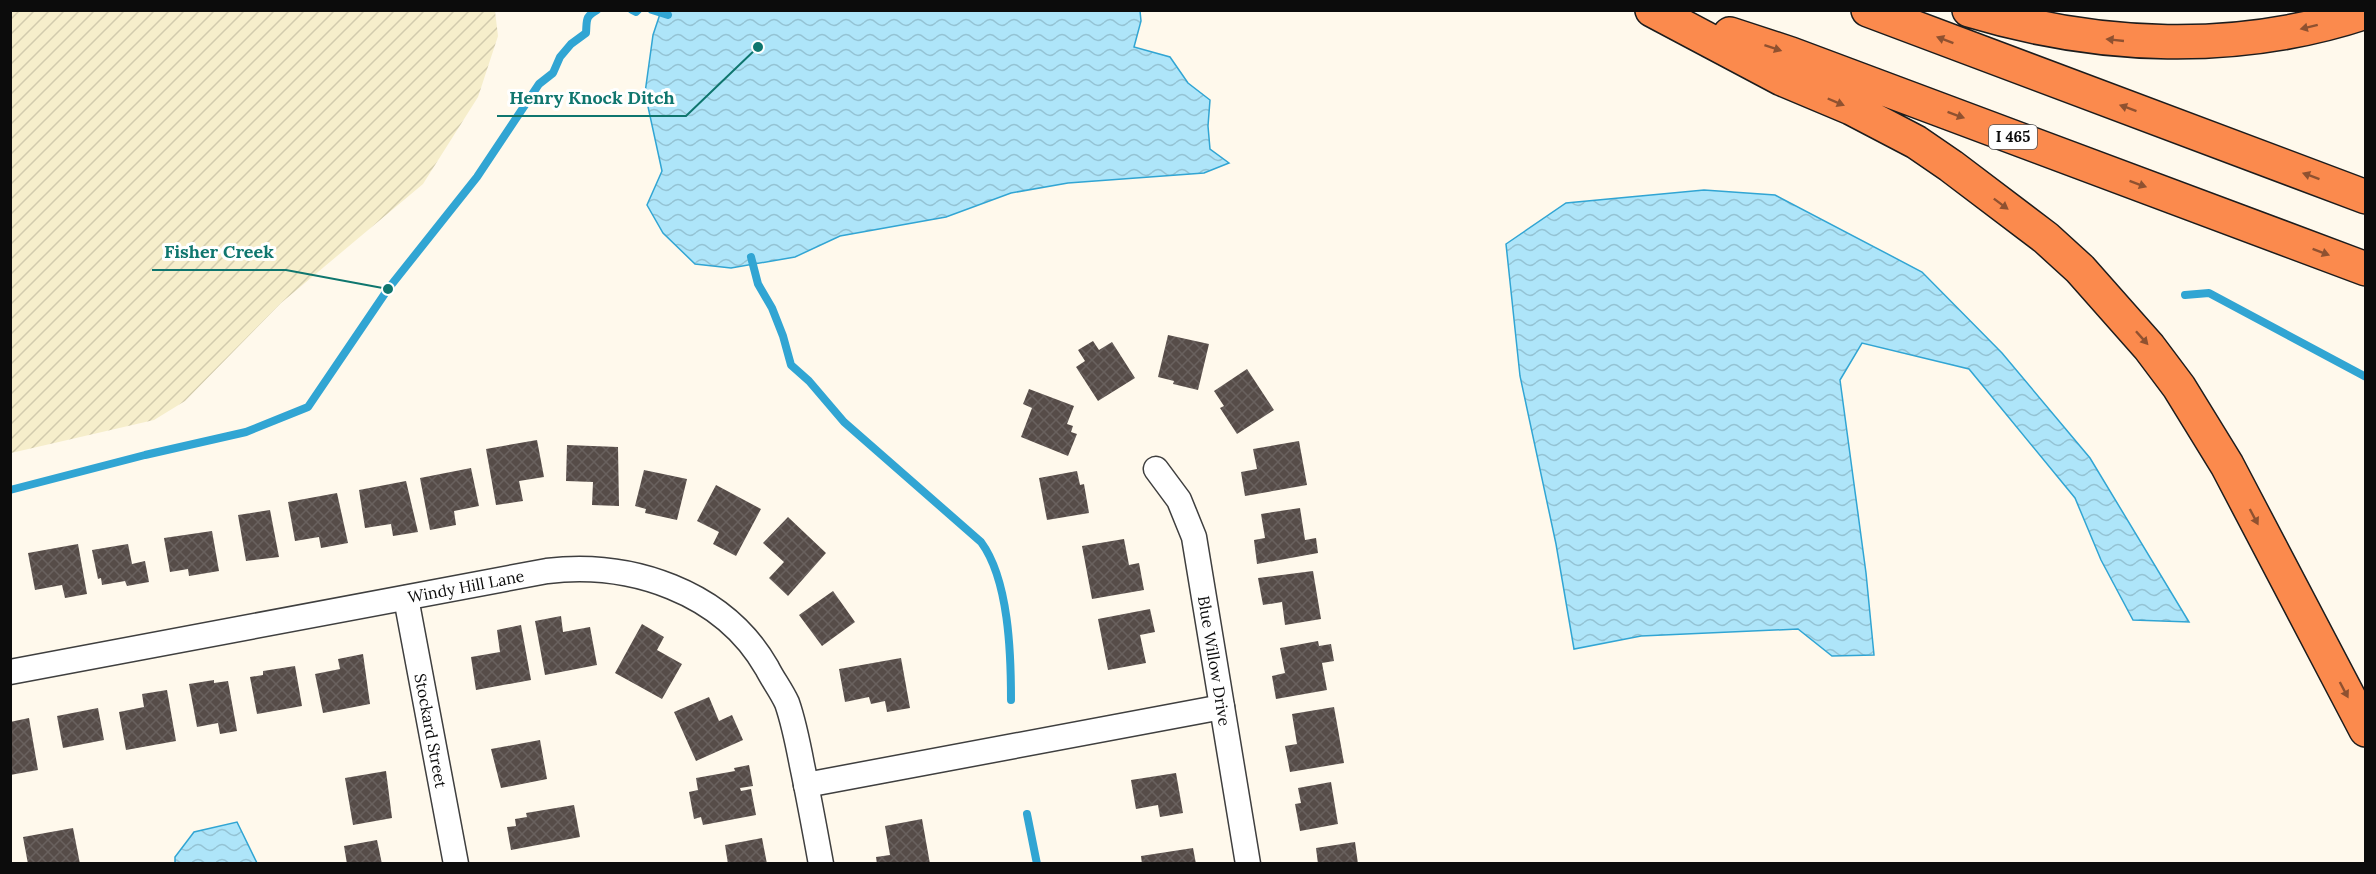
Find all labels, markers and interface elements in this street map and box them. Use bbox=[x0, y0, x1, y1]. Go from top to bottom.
one-way arrow bbox=[2300, 23, 2318, 33]
one-way arrow bbox=[1936, 34, 1954, 44]
one-way arrow bbox=[2106, 35, 2125, 45]
one-way arrow bbox=[1764, 44, 1782, 53]
callout: Henry Knock Ditch bbox=[497, 80, 686, 116]
text: Henry Knock Ditch bbox=[509, 86, 675, 109]
one-way arrow bbox=[1828, 97, 1846, 107]
one-way arrow bbox=[2119, 103, 2137, 113]
one-way arrow bbox=[1947, 111, 1965, 121]
road number: I 465 bbox=[1989, 125, 2037, 149]
one-way arrow bbox=[2302, 171, 2320, 181]
one-way arrow bbox=[2130, 179, 2148, 189]
one-way arrow bbox=[1994, 198, 2009, 210]
callout: Fisher Creek bbox=[152, 234, 286, 270]
text: Fisher Creek bbox=[164, 240, 274, 263]
one-way arrow bbox=[2312, 248, 2330, 258]
one-way arrow bbox=[2135, 331, 2149, 346]
one-way arrow bbox=[2249, 509, 2259, 526]
street label: Windy Hill Lane bbox=[406, 565, 526, 607]
street label: Blue Willow Drive bbox=[1194, 594, 1235, 728]
street label: Stockard Street bbox=[410, 672, 452, 790]
one-way arrow bbox=[2339, 681, 2349, 698]

